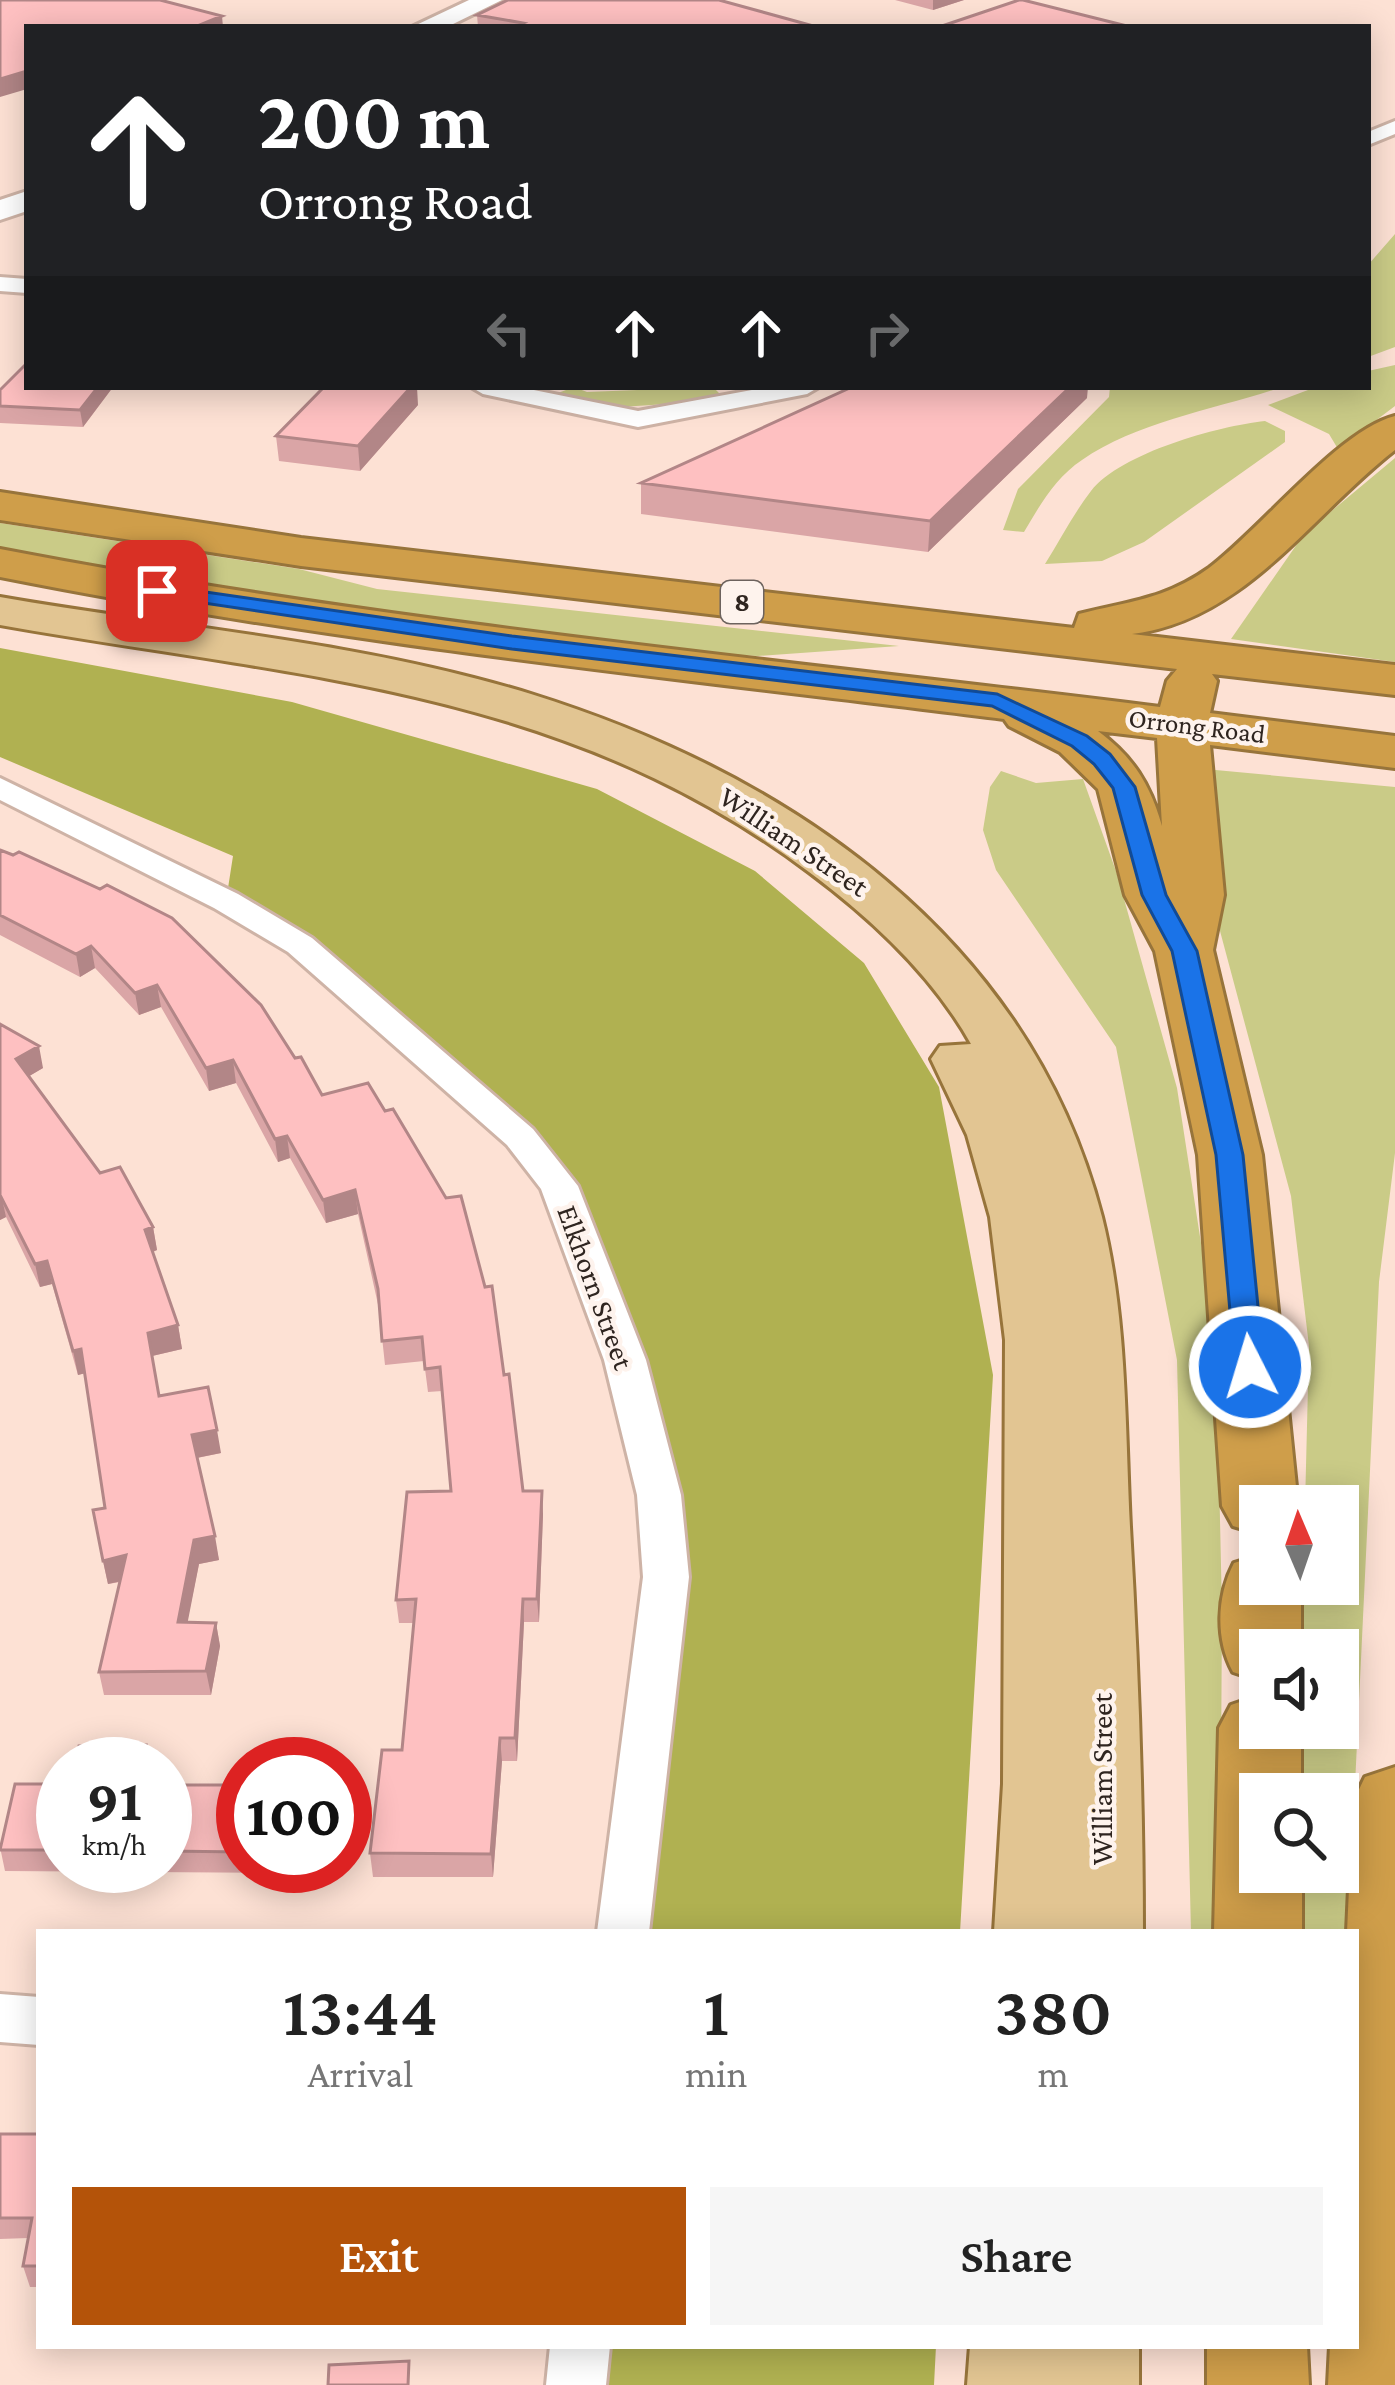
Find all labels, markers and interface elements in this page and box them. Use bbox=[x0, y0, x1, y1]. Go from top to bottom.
icon: ahead bbox=[60, 72, 216, 228]
text: 200 m bbox=[258, 73, 490, 166]
text: Orrong Road bbox=[258, 171, 533, 231]
icon: left bbox=[476, 300, 542, 366]
icon: ahead bbox=[602, 300, 668, 366]
icon: ahead bbox=[728, 300, 794, 366]
icon: right bbox=[854, 300, 920, 366]
pin bbox=[106, 540, 208, 642]
icon: arrive bbox=[124, 558, 190, 624]
road number: 8 bbox=[721, 581, 763, 623]
street label: Orrong Road bbox=[1127, 703, 1267, 749]
street label: William Street bbox=[713, 779, 876, 903]
street label: Elkhorn Street bbox=[551, 1200, 641, 1375]
position arrow bbox=[1187, 1304, 1313, 1430]
north arrow bbox=[1239, 1485, 1359, 1605]
map controls bbox=[1239, 1485, 1359, 1893]
button: sound bbox=[1239, 1629, 1359, 1749]
street label: William Street bbox=[1085, 1692, 1118, 1865]
speed limit sign: 100 bbox=[216, 1737, 372, 1893]
text: 91 bbox=[86, 1766, 142, 1833]
button: search bbox=[1239, 1773, 1359, 1893]
text: km/h bbox=[82, 1828, 146, 1861]
text: 13:44 bbox=[283, 1970, 438, 2050]
text: 1 bbox=[703, 1970, 729, 2050]
text: 380 bbox=[994, 1970, 1112, 2050]
text: Arrival bbox=[307, 2052, 413, 2095]
text: min bbox=[685, 2052, 747, 2095]
text: m bbox=[1038, 2052, 1069, 2095]
button: Exit bbox=[72, 2187, 686, 2325]
button: Share bbox=[710, 2187, 1323, 2325]

